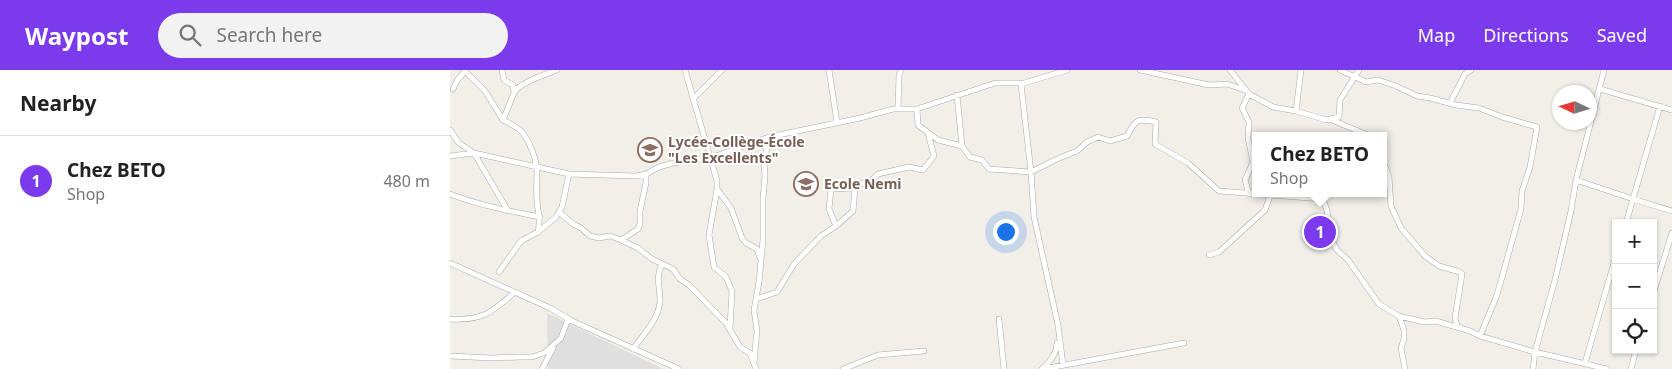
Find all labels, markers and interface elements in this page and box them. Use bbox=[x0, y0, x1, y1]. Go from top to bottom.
search box bbox=[158, 13, 508, 58]
text: Waypost bbox=[25, 19, 128, 52]
icon: search bbox=[176, 21, 204, 49]
text: Search here bbox=[216, 22, 322, 48]
text: Map bbox=[1418, 23, 1455, 47]
text: Directions bbox=[1483, 23, 1569, 47]
text: Saved bbox=[1597, 23, 1647, 47]
north arrow bbox=[1552, 85, 1597, 130]
text: Nearby bbox=[20, 89, 96, 117]
place label: Lycée-Collège-École "Les Excellents" bbox=[668, 132, 805, 167]
popup bbox=[1252, 132, 1387, 197]
school or university icon: Lycée-Collège-École "Les Excellents" bbox=[637, 137, 663, 163]
text: Chez BETO bbox=[1270, 141, 1369, 167]
text: Chez BETO bbox=[67, 157, 166, 183]
text: Shop bbox=[1270, 167, 1308, 189]
text: 1 bbox=[31, 170, 41, 192]
text: 480 m bbox=[383, 170, 430, 192]
school or university icon: Ecole Nemi bbox=[793, 171, 819, 197]
place label: Ecole Nemi bbox=[824, 174, 902, 193]
text: Shop bbox=[67, 183, 105, 205]
pin: 1 bbox=[1304, 213, 1336, 251]
your location bbox=[993, 219, 1019, 245]
map controls bbox=[1612, 219, 1657, 354]
button: + bbox=[1612, 219, 1657, 264]
button: − bbox=[1612, 264, 1657, 309]
button: locate bbox=[1612, 309, 1657, 354]

